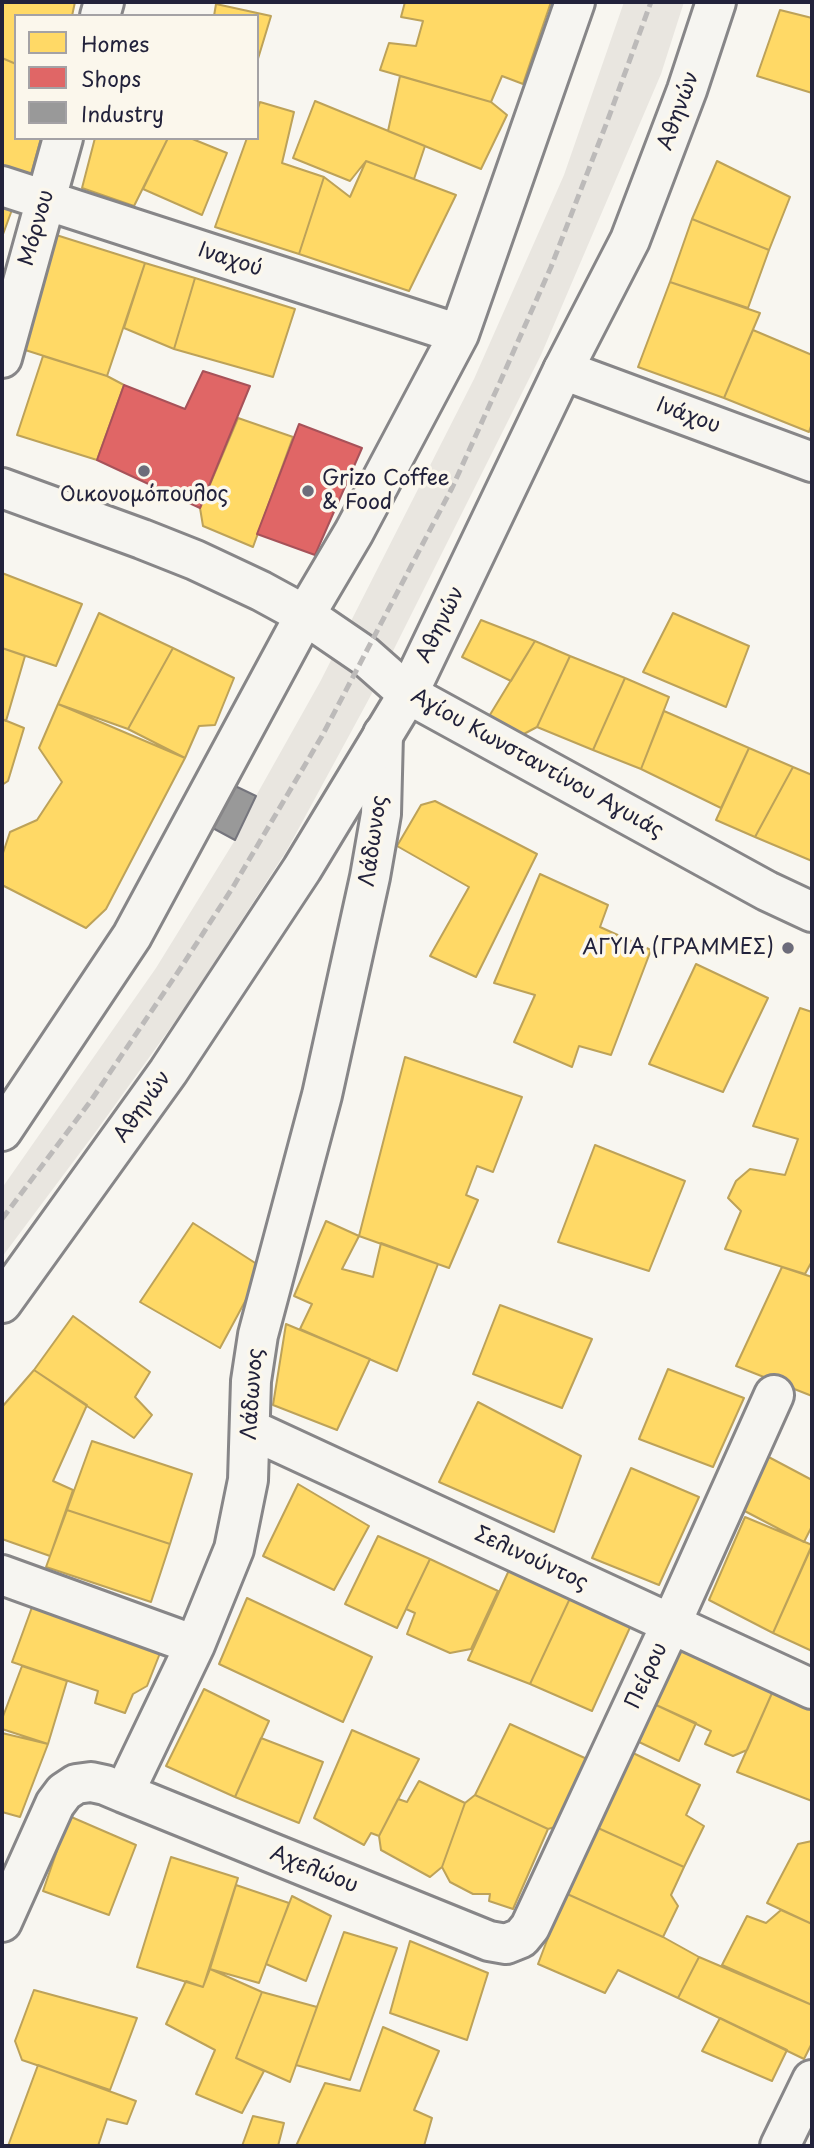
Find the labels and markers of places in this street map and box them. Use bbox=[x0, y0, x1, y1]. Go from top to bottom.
marker: Οικονομόπουλος bbox=[136, 463, 152, 479]
place label: Grizo Coffee & Food bbox=[322, 466, 450, 516]
place label: Οικονομόπουλος bbox=[60, 482, 228, 508]
marker: Grizo Coffee & Food bbox=[300, 483, 316, 499]
place label: ΑΓΥΙΑ (ΓΡΑΜΜΕΣ) bbox=[582, 935, 774, 961]
marker: ΑΓΥΙΑ (ΓΡΑΜΜΕΣ) bbox=[780, 940, 796, 956]

